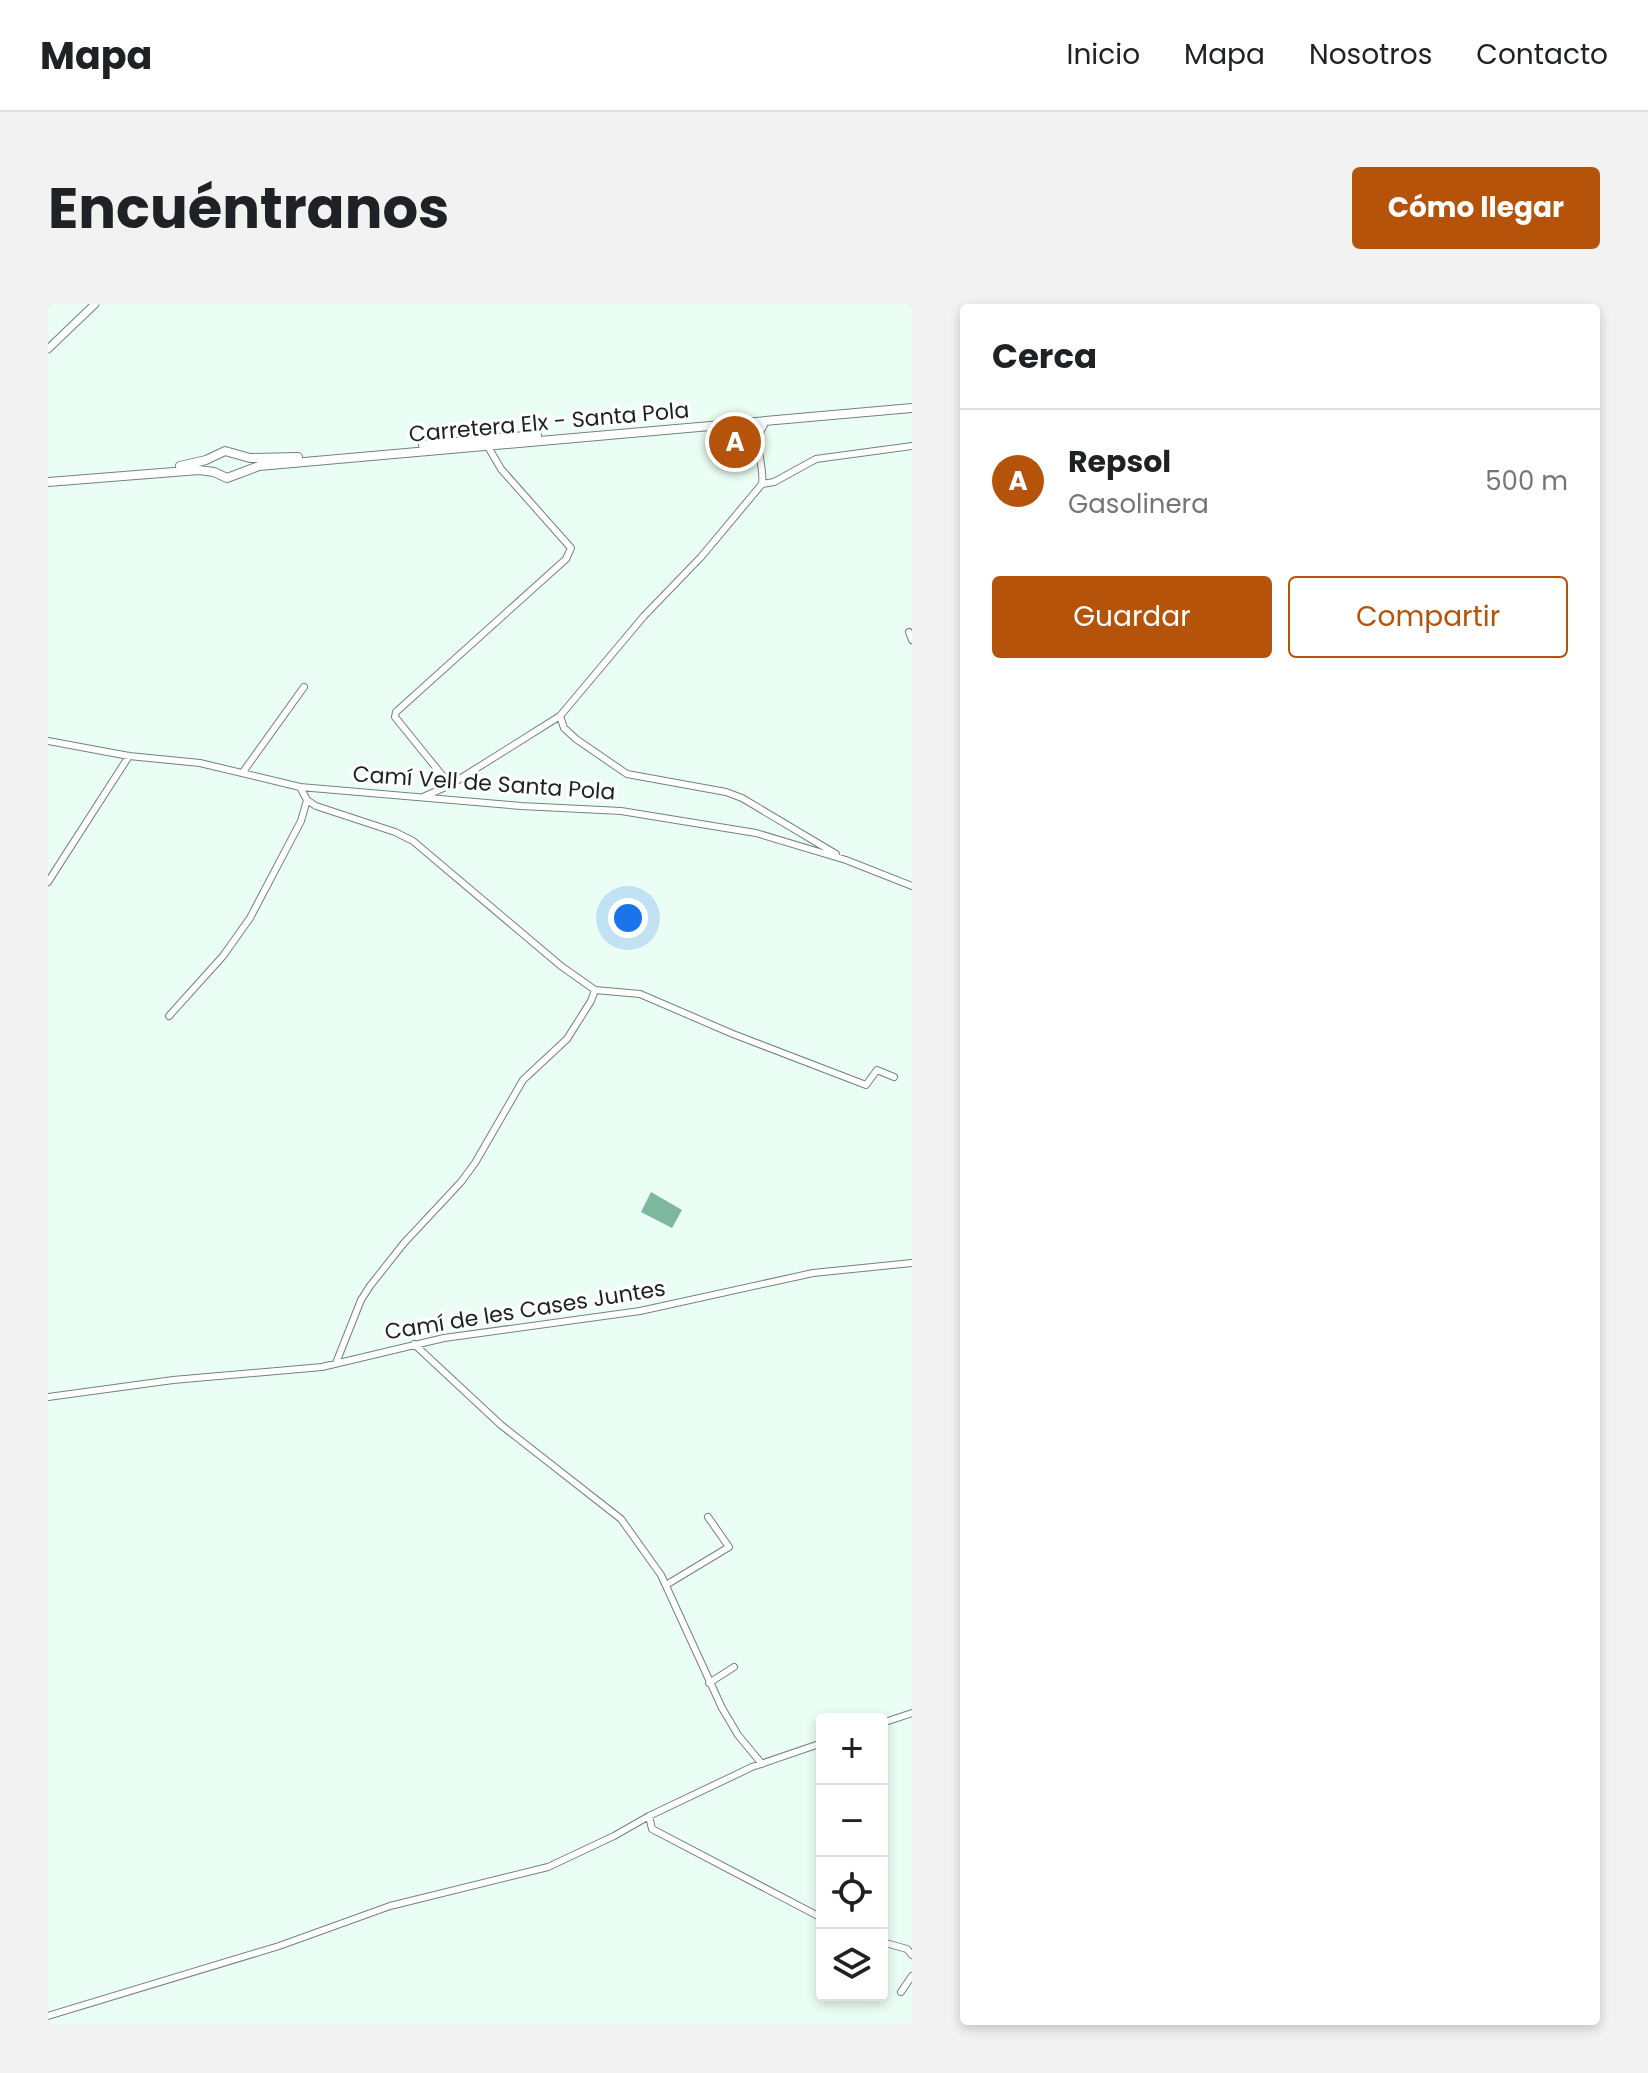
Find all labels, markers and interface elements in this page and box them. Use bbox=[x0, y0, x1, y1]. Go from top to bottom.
text: Mapa bbox=[40, 29, 152, 82]
text: Inicio bbox=[1067, 35, 1140, 74]
text: Mapa bbox=[1184, 35, 1265, 74]
text: Nosotros bbox=[1309, 35, 1432, 74]
text: Contacto bbox=[1476, 35, 1608, 74]
button: Cómo llegar bbox=[1352, 167, 1600, 249]
text: Encuéntranos bbox=[48, 169, 449, 248]
text: Cerca bbox=[992, 332, 1097, 380]
street label: Carretera Elx - Santa Pola bbox=[408, 394, 690, 450]
pin: A bbox=[709, 412, 761, 472]
text: Repsol bbox=[1068, 440, 1171, 483]
text: A bbox=[1008, 463, 1028, 499]
text: 500 m bbox=[1485, 463, 1568, 499]
text: Gasolinera bbox=[1068, 486, 1209, 522]
button: Guardar bbox=[992, 576, 1272, 658]
button: Compartir bbox=[1288, 576, 1568, 658]
street label: Camí Vell de Santa Pola bbox=[352, 758, 616, 808]
your location bbox=[608, 898, 648, 938]
street label: Camí de les Cases Juntes bbox=[382, 1272, 668, 1348]
map controls bbox=[816, 1713, 888, 2001]
button: + bbox=[816, 1713, 888, 1785]
button: − bbox=[816, 1785, 888, 1857]
button: locate bbox=[816, 1857, 888, 1929]
button: layers bbox=[816, 1929, 888, 2001]

